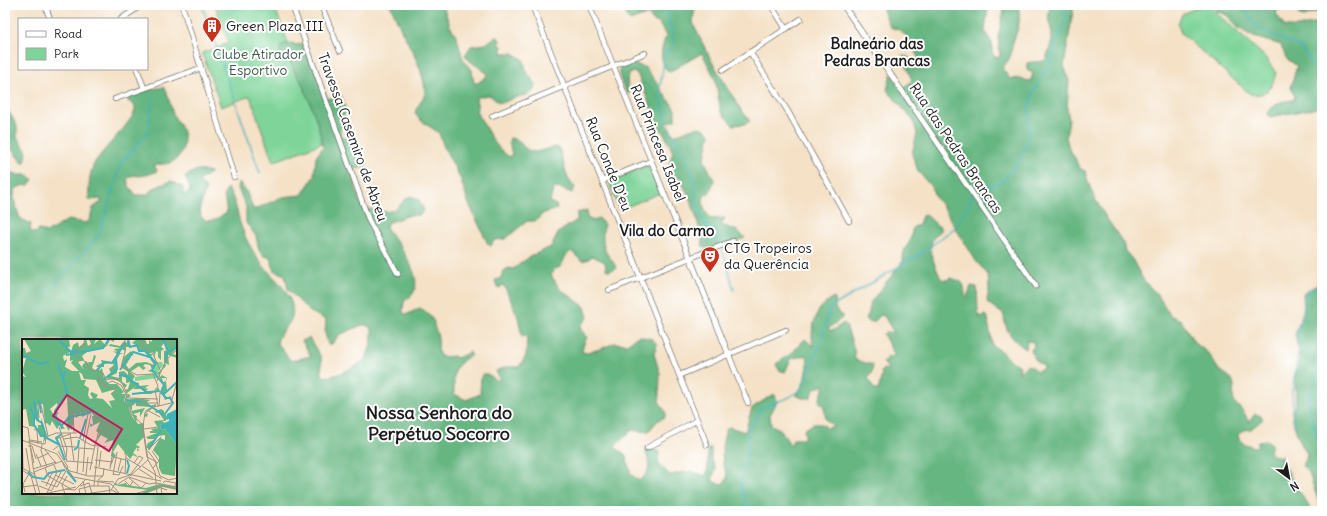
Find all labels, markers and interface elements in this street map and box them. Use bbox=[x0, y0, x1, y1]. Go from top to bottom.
building icon: Green Plaza III bbox=[201, 15, 223, 43]
place label: Green Plaza III bbox=[226, 17, 324, 35]
legend bbox=[18, 18, 148, 70]
text: Road bbox=[54, 26, 82, 41]
district label: Balneário das Pedras Brancas bbox=[824, 34, 930, 70]
park label: Clube Atirador Esportivo bbox=[212, 45, 304, 79]
text: Park bbox=[54, 46, 79, 61]
street label: Travessa Casemiro de Abreu bbox=[314, 50, 392, 224]
street label: Rua das Pedras Brancas bbox=[906, 79, 1006, 217]
street label: Rua Princesa Isabel bbox=[626, 82, 690, 204]
street label: Rua Conde D'eu bbox=[582, 114, 636, 214]
district label: Vila do Carmo bbox=[619, 221, 715, 240]
place label: CTG Tropeiros da Querência bbox=[724, 239, 812, 273]
theatre icon: CTG Tropeiros da Querência bbox=[699, 245, 721, 273]
inset map bbox=[22, 339, 177, 494]
district label: Nossa Senhora do Perpétuo Socorro bbox=[366, 401, 512, 445]
north arrow bbox=[1269, 458, 1309, 498]
text: N bbox=[1287, 479, 1301, 494]

